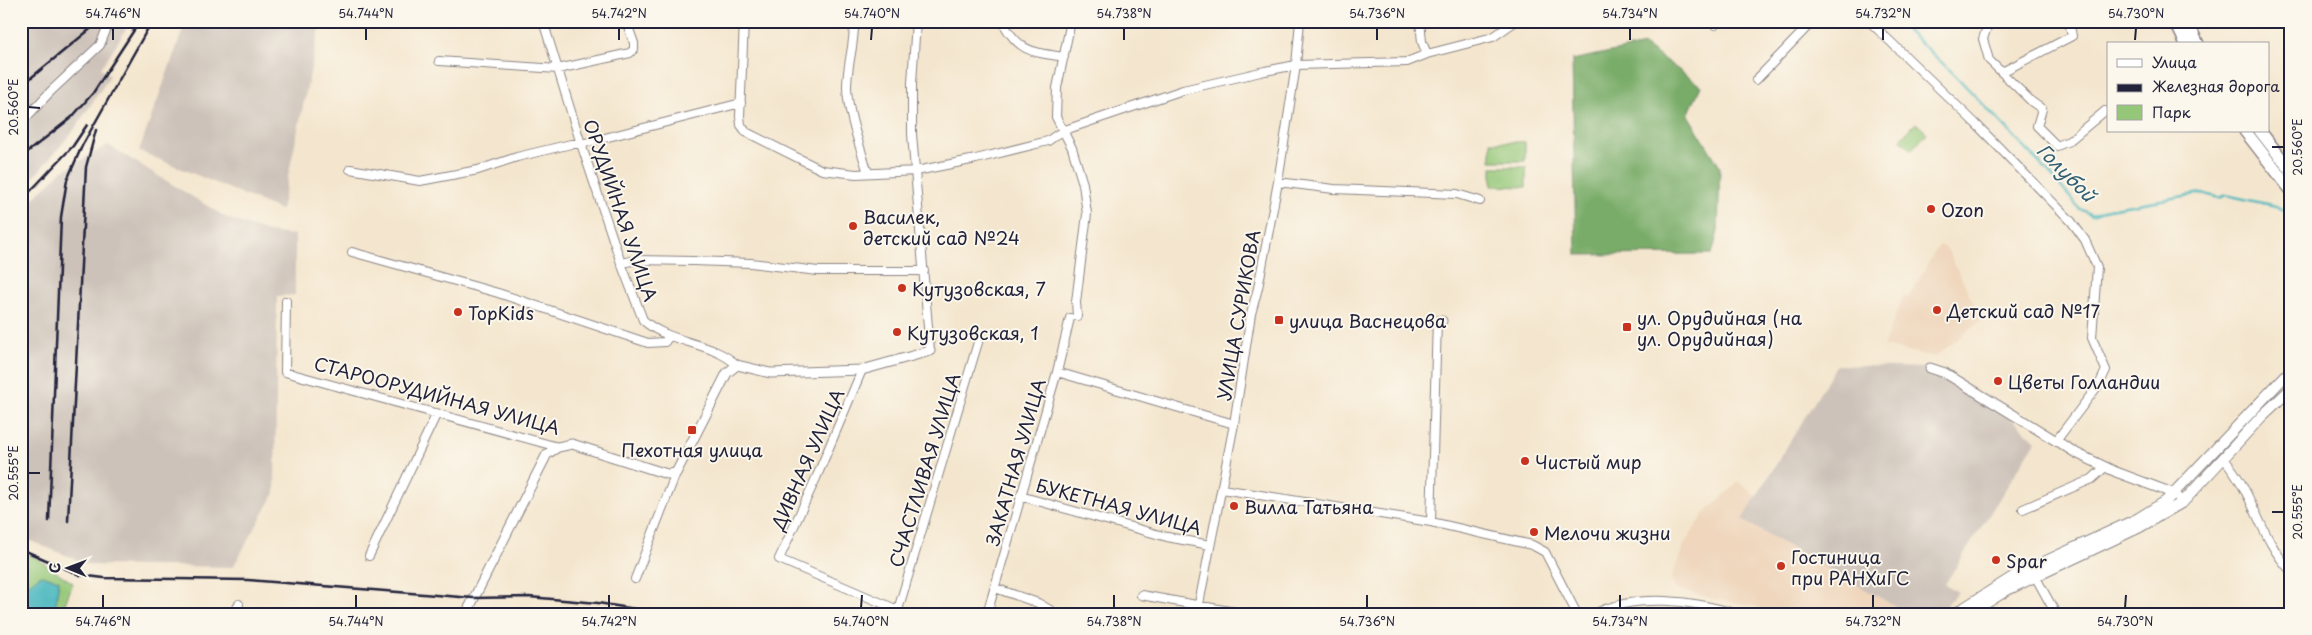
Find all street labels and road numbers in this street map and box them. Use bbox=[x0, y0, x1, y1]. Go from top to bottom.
street label: ОРУДИЙНАЯ УЛИЦА bbox=[577, 115, 665, 305]
street label: УЛИЦА СУРИКОВА bbox=[1210, 227, 1266, 403]
street label: СТАРООРУДИЙНАЯ УЛИЦА bbox=[311, 349, 563, 441]
street label: СЧАСТЛИВАЯ УЛИЦА bbox=[882, 369, 966, 571]
street label: ЗАКАТНАЯ УЛИЦА bbox=[978, 375, 1052, 549]
street label: ДИВНАЯ УЛИЦА bbox=[763, 384, 850, 535]
street label: БУКЕТНАЯ УЛИЦА bbox=[1033, 471, 1205, 541]

